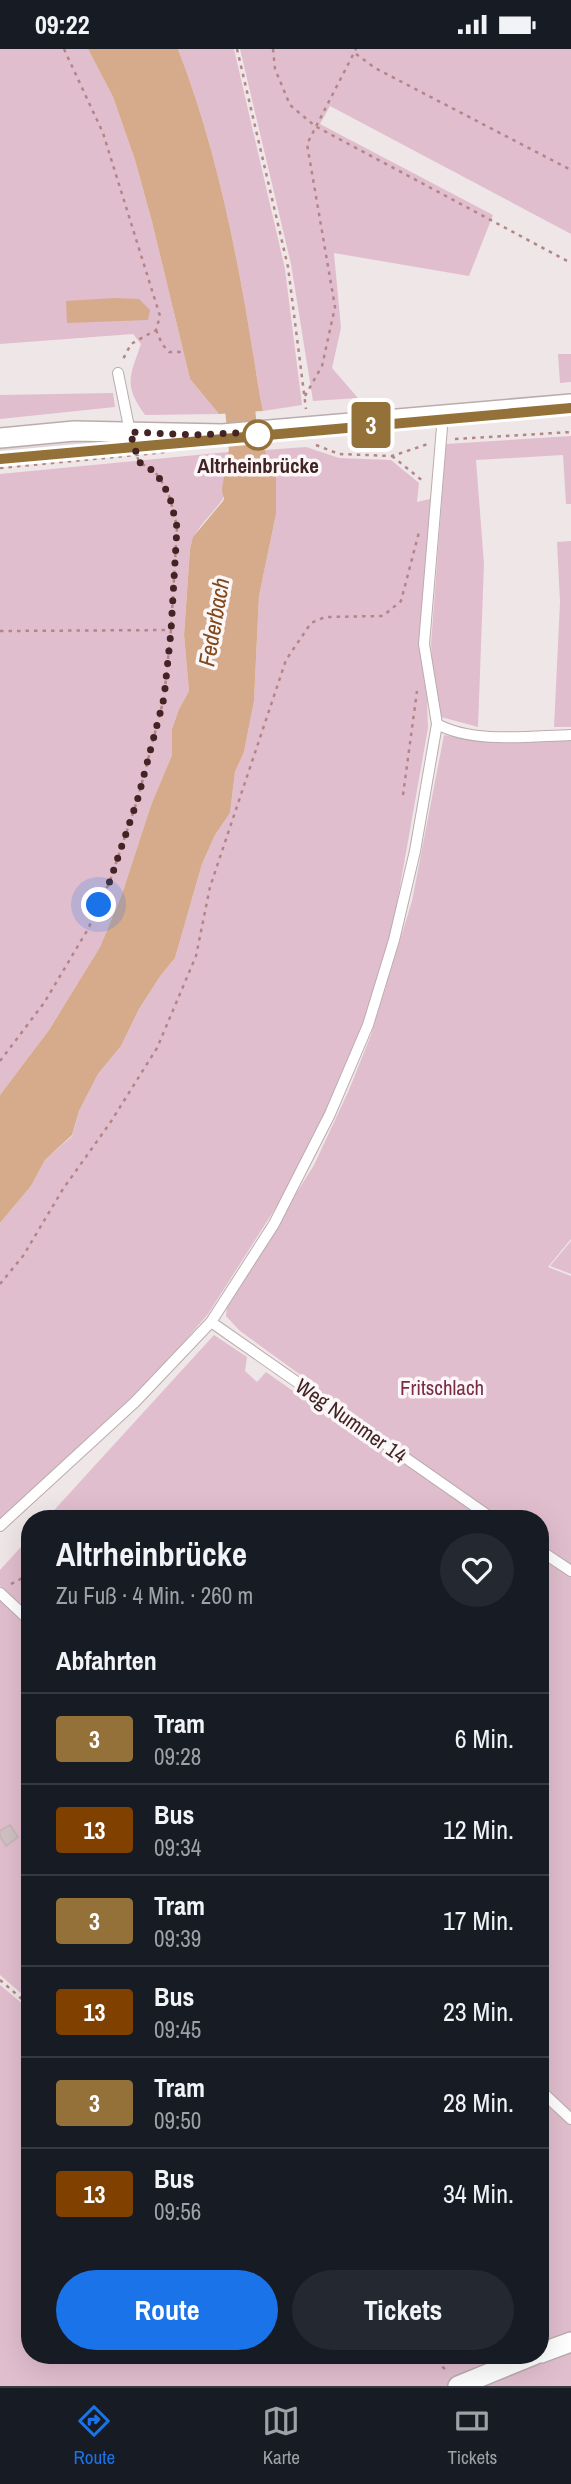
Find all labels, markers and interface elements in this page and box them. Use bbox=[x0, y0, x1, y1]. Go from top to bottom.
text: 09:22 bbox=[35, 7, 90, 42]
line badge: 3 bbox=[348, 402, 394, 448]
text: 3 bbox=[366, 409, 376, 441]
marker: Altrheinbrücke bbox=[243, 420, 273, 450]
place label: Altrheinbrücke bbox=[197, 451, 319, 480]
water label: Federbach bbox=[190, 575, 237, 669]
your location bbox=[81, 887, 116, 922]
street label: Weg Nummer 14 bbox=[290, 1371, 413, 1470]
park label: Fritschlach bbox=[400, 1373, 484, 1402]
text: Altrheinbrücke bbox=[56, 1532, 247, 1576]
button: heart bbox=[440, 1533, 514, 1607]
text: Zu Fuß · 4 Min. · 260 m bbox=[56, 1580, 253, 1611]
text: Abfahrten bbox=[56, 1643, 157, 1678]
text: Tram bbox=[154, 1706, 205, 1741]
text: 6 Min. bbox=[455, 1721, 514, 1756]
text: 3 bbox=[89, 1723, 100, 1755]
text: 09:28 bbox=[154, 1741, 201, 1772]
text: Bus bbox=[154, 1797, 194, 1832]
text: 12 Min. bbox=[443, 1812, 514, 1847]
text: 13 bbox=[84, 1814, 105, 1846]
text: 09:34 bbox=[154, 1832, 201, 1863]
text: Tram bbox=[154, 1888, 205, 1923]
text: 17 Min. bbox=[443, 1903, 514, 1938]
text: 3 bbox=[89, 1905, 100, 1937]
text: 09:39 bbox=[154, 1923, 201, 1954]
text: Bus bbox=[154, 1979, 194, 2014]
text: 23 Min. bbox=[443, 1994, 514, 2029]
text: 13 bbox=[84, 1996, 105, 2028]
text: 09:45 bbox=[154, 2014, 201, 2045]
text: Tram bbox=[154, 2070, 205, 2105]
text: 28 Min. bbox=[443, 2085, 514, 2120]
text: 3 bbox=[89, 2087, 100, 2119]
text: 09:50 bbox=[154, 2105, 201, 2136]
text: Bus bbox=[154, 2161, 194, 2196]
text: 34 Min. bbox=[443, 2176, 514, 2211]
text: 13 bbox=[84, 2178, 105, 2210]
text: 09:56 bbox=[154, 2196, 201, 2227]
button: Route bbox=[56, 2270, 278, 2350]
button: Tickets bbox=[292, 2270, 514, 2350]
tab: Route bbox=[74, 2402, 115, 2470]
tab: Karte bbox=[262, 2402, 300, 2470]
tab: Tickets bbox=[448, 2402, 497, 2470]

